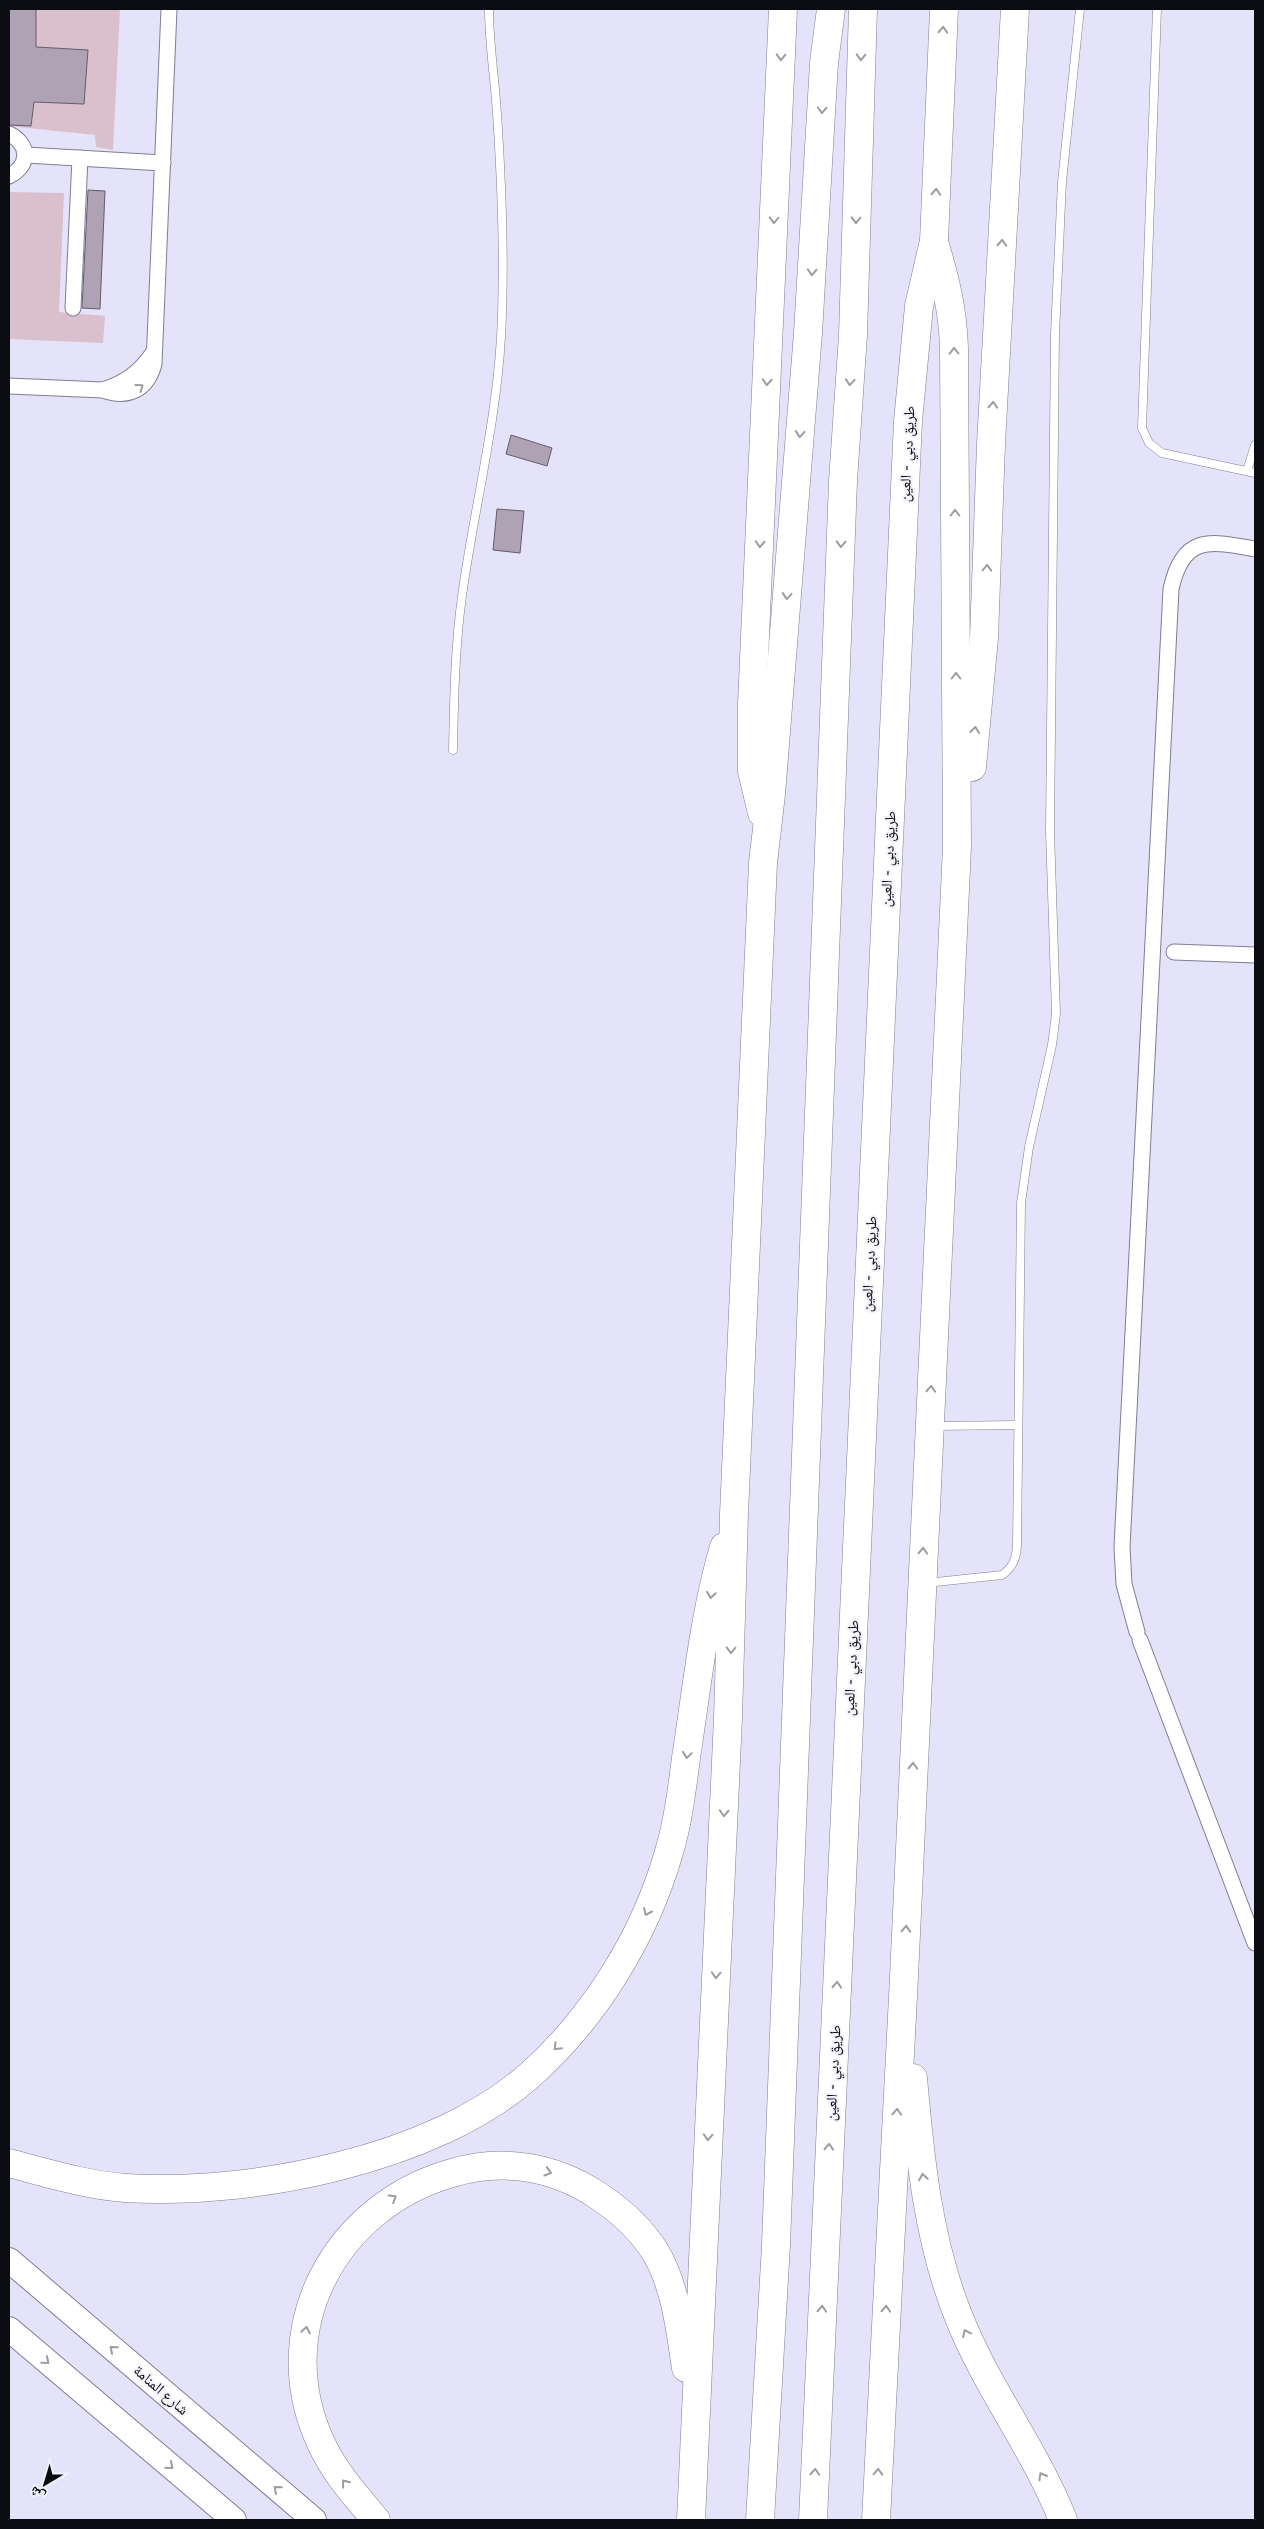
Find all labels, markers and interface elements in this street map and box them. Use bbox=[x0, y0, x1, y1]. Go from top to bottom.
one-way arrow bbox=[938, 26, 948, 34]
one-way arrow bbox=[775, 54, 786, 62]
one-way arrow bbox=[856, 54, 867, 62]
one-way arrow bbox=[816, 106, 827, 114]
one-way arrow bbox=[931, 188, 941, 196]
one-way arrow bbox=[769, 216, 780, 224]
one-way arrow bbox=[851, 216, 862, 224]
one-way arrow bbox=[996, 239, 1007, 247]
one-way arrow bbox=[806, 268, 817, 276]
one-way arrow bbox=[949, 346, 959, 354]
one-way arrow bbox=[762, 378, 773, 386]
one-way arrow bbox=[844, 379, 855, 387]
one-way arrow bbox=[134, 384, 144, 393]
one-way arrow bbox=[988, 401, 999, 409]
street label: طريق دبي - العين bbox=[895, 405, 921, 503]
one-way arrow bbox=[795, 430, 806, 438]
one-way arrow bbox=[950, 509, 960, 516]
one-way arrow bbox=[754, 541, 765, 549]
one-way arrow bbox=[836, 541, 846, 549]
one-way arrow bbox=[982, 563, 992, 571]
one-way arrow bbox=[782, 592, 793, 600]
one-way arrow bbox=[951, 671, 961, 679]
one-way arrow bbox=[970, 725, 981, 733]
street label: طريق دبي - العين bbox=[876, 810, 902, 908]
street label: طريق دبي - العين bbox=[857, 1215, 883, 1313]
one-way arrow bbox=[925, 1385, 936, 1393]
one-way arrow bbox=[917, 1547, 928, 1555]
one-way arrow bbox=[707, 1590, 717, 1599]
street label: طريق دبي - العين bbox=[839, 1619, 865, 1717]
one-way arrow bbox=[725, 1647, 736, 1655]
one-way arrow bbox=[682, 1751, 692, 1760]
one-way arrow bbox=[907, 1762, 918, 1770]
one-way arrow bbox=[718, 1809, 729, 1817]
one-way arrow bbox=[643, 1907, 653, 1916]
one-way arrow bbox=[901, 1924, 911, 1932]
one-way arrow bbox=[711, 1971, 722, 1979]
one-way arrow bbox=[831, 1980, 842, 1988]
street label: طريق دبي - العين bbox=[821, 2024, 847, 2122]
one-way arrow bbox=[554, 2041, 563, 2050]
one-way arrow bbox=[892, 2108, 902, 2116]
one-way arrow bbox=[703, 2134, 714, 2142]
one-way arrow bbox=[824, 2143, 835, 2151]
one-way arrow bbox=[543, 2167, 552, 2177]
one-way arrow bbox=[919, 2172, 929, 2181]
one-way arrow bbox=[387, 2195, 396, 2205]
one-way arrow bbox=[817, 2305, 828, 2313]
one-way arrow bbox=[881, 2305, 892, 2313]
one-way arrow bbox=[300, 2326, 311, 2334]
one-way arrow bbox=[962, 2329, 972, 2338]
one-way arrow bbox=[110, 2346, 119, 2355]
one-way arrow bbox=[40, 2355, 49, 2364]
street label: شارع المنامة bbox=[129, 2361, 192, 2420]
north arrow bbox=[20, 2459, 70, 2509]
one-way arrow bbox=[164, 2460, 173, 2469]
one-way arrow bbox=[809, 2467, 820, 2475]
one-way arrow bbox=[873, 2467, 883, 2475]
one-way arrow bbox=[1039, 2473, 1049, 2482]
one-way arrow bbox=[342, 2479, 351, 2488]
text: ش bbox=[26, 2482, 48, 2505]
one-way arrow bbox=[273, 2485, 282, 2494]

